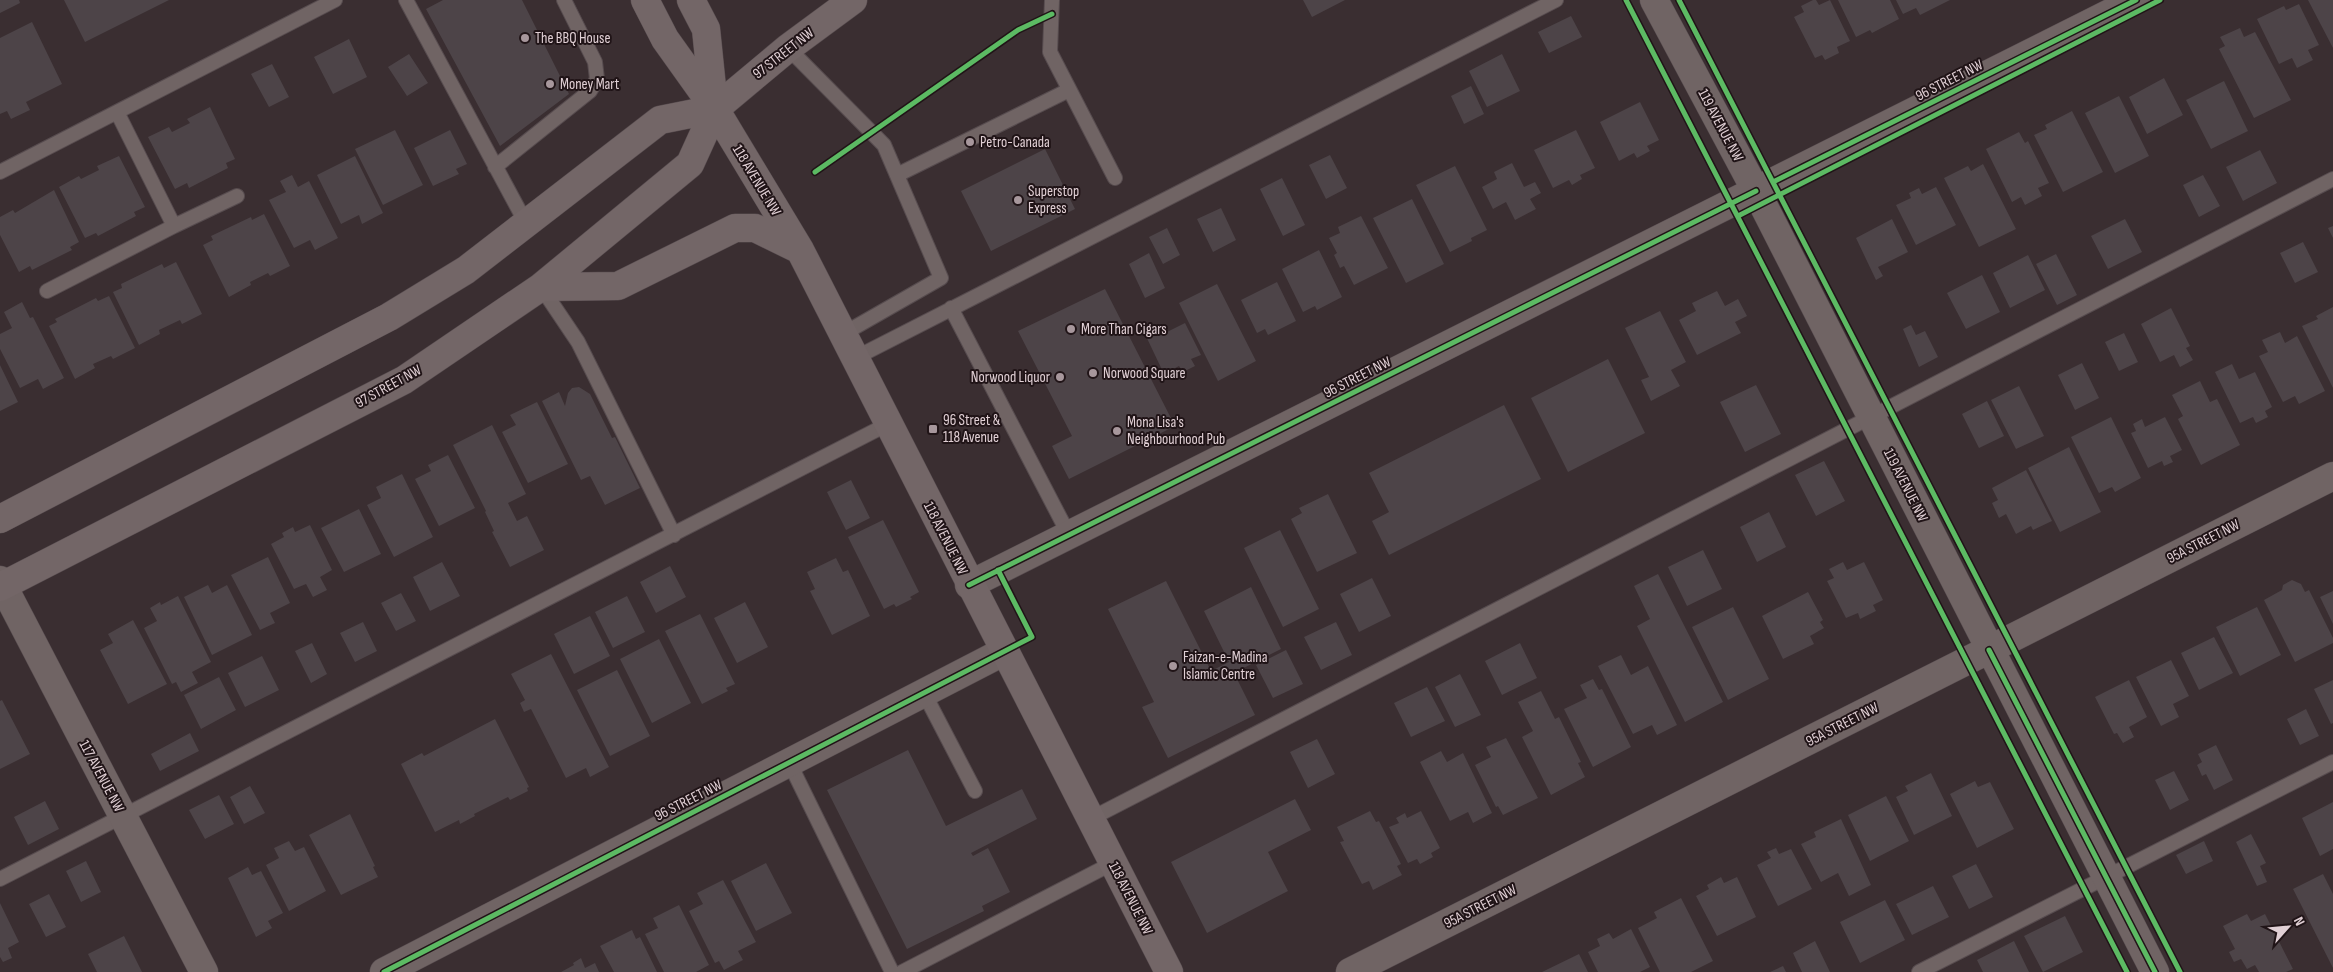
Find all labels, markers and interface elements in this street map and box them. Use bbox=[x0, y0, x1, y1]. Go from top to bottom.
street label: 97 STREET NW bbox=[749, 23, 818, 83]
place label: The BBQ House bbox=[535, 29, 610, 48]
marker: The BBQ House bbox=[519, 32, 531, 44]
street label: 96 STREET NW bbox=[1912, 55, 1986, 106]
place label: Money Mart bbox=[560, 75, 620, 94]
marker: Money Mart bbox=[544, 78, 556, 90]
street label: 119 AVENUE NW bbox=[1694, 86, 1748, 165]
place label: Petro-Canada bbox=[980, 133, 1050, 152]
marker: Petro-Canada bbox=[964, 136, 976, 148]
street label: 118 AVENUE NW bbox=[728, 141, 785, 219]
place label: Superstop Express bbox=[1028, 182, 1079, 218]
marker: Superstop Express bbox=[1012, 194, 1024, 206]
place label: More Than Cigars bbox=[1081, 320, 1167, 339]
marker: More Than Cigars bbox=[1065, 323, 1077, 335]
street label: 96 STREET NW bbox=[1320, 352, 1394, 403]
street label: 97 STREET NW bbox=[352, 360, 425, 412]
place label: Norwood Square bbox=[1103, 364, 1186, 383]
marker: Norwood Square bbox=[1087, 367, 1099, 379]
place label: Norwood Liquor bbox=[971, 368, 1051, 387]
marker: Norwood Liquor bbox=[1054, 371, 1066, 383]
place label: 96 Street & 118 Avenue bbox=[943, 411, 1001, 447]
place label: Mona Lisa's Neighbourhood Pub bbox=[1127, 413, 1225, 449]
marker: 96 Street & 118 Avenue bbox=[927, 423, 939, 435]
marker: Mona Lisa's Neighbourhood Pub bbox=[1111, 425, 1123, 437]
street label: 119 AVENUE NW bbox=[1879, 445, 1932, 525]
street label: 118 AVENUE NW bbox=[919, 499, 972, 578]
street label: 95A STREET NW bbox=[2164, 515, 2243, 568]
place label: Faizan-e-Madina Islamic Centre bbox=[1183, 648, 1268, 684]
marker: Faizan-e-Madina Islamic Centre bbox=[1167, 660, 1179, 672]
street label: 95A STREET NW bbox=[1803, 698, 1882, 751]
street label: 117 AVENUE NW bbox=[75, 737, 129, 816]
street label: 96 STREET NW bbox=[651, 775, 725, 826]
street label: 118 AVENUE NW bbox=[1104, 859, 1157, 938]
street label: 95A STREET NW bbox=[1441, 880, 1520, 933]
north arrow bbox=[2263, 902, 2313, 952]
text: N bbox=[2290, 914, 2308, 929]

